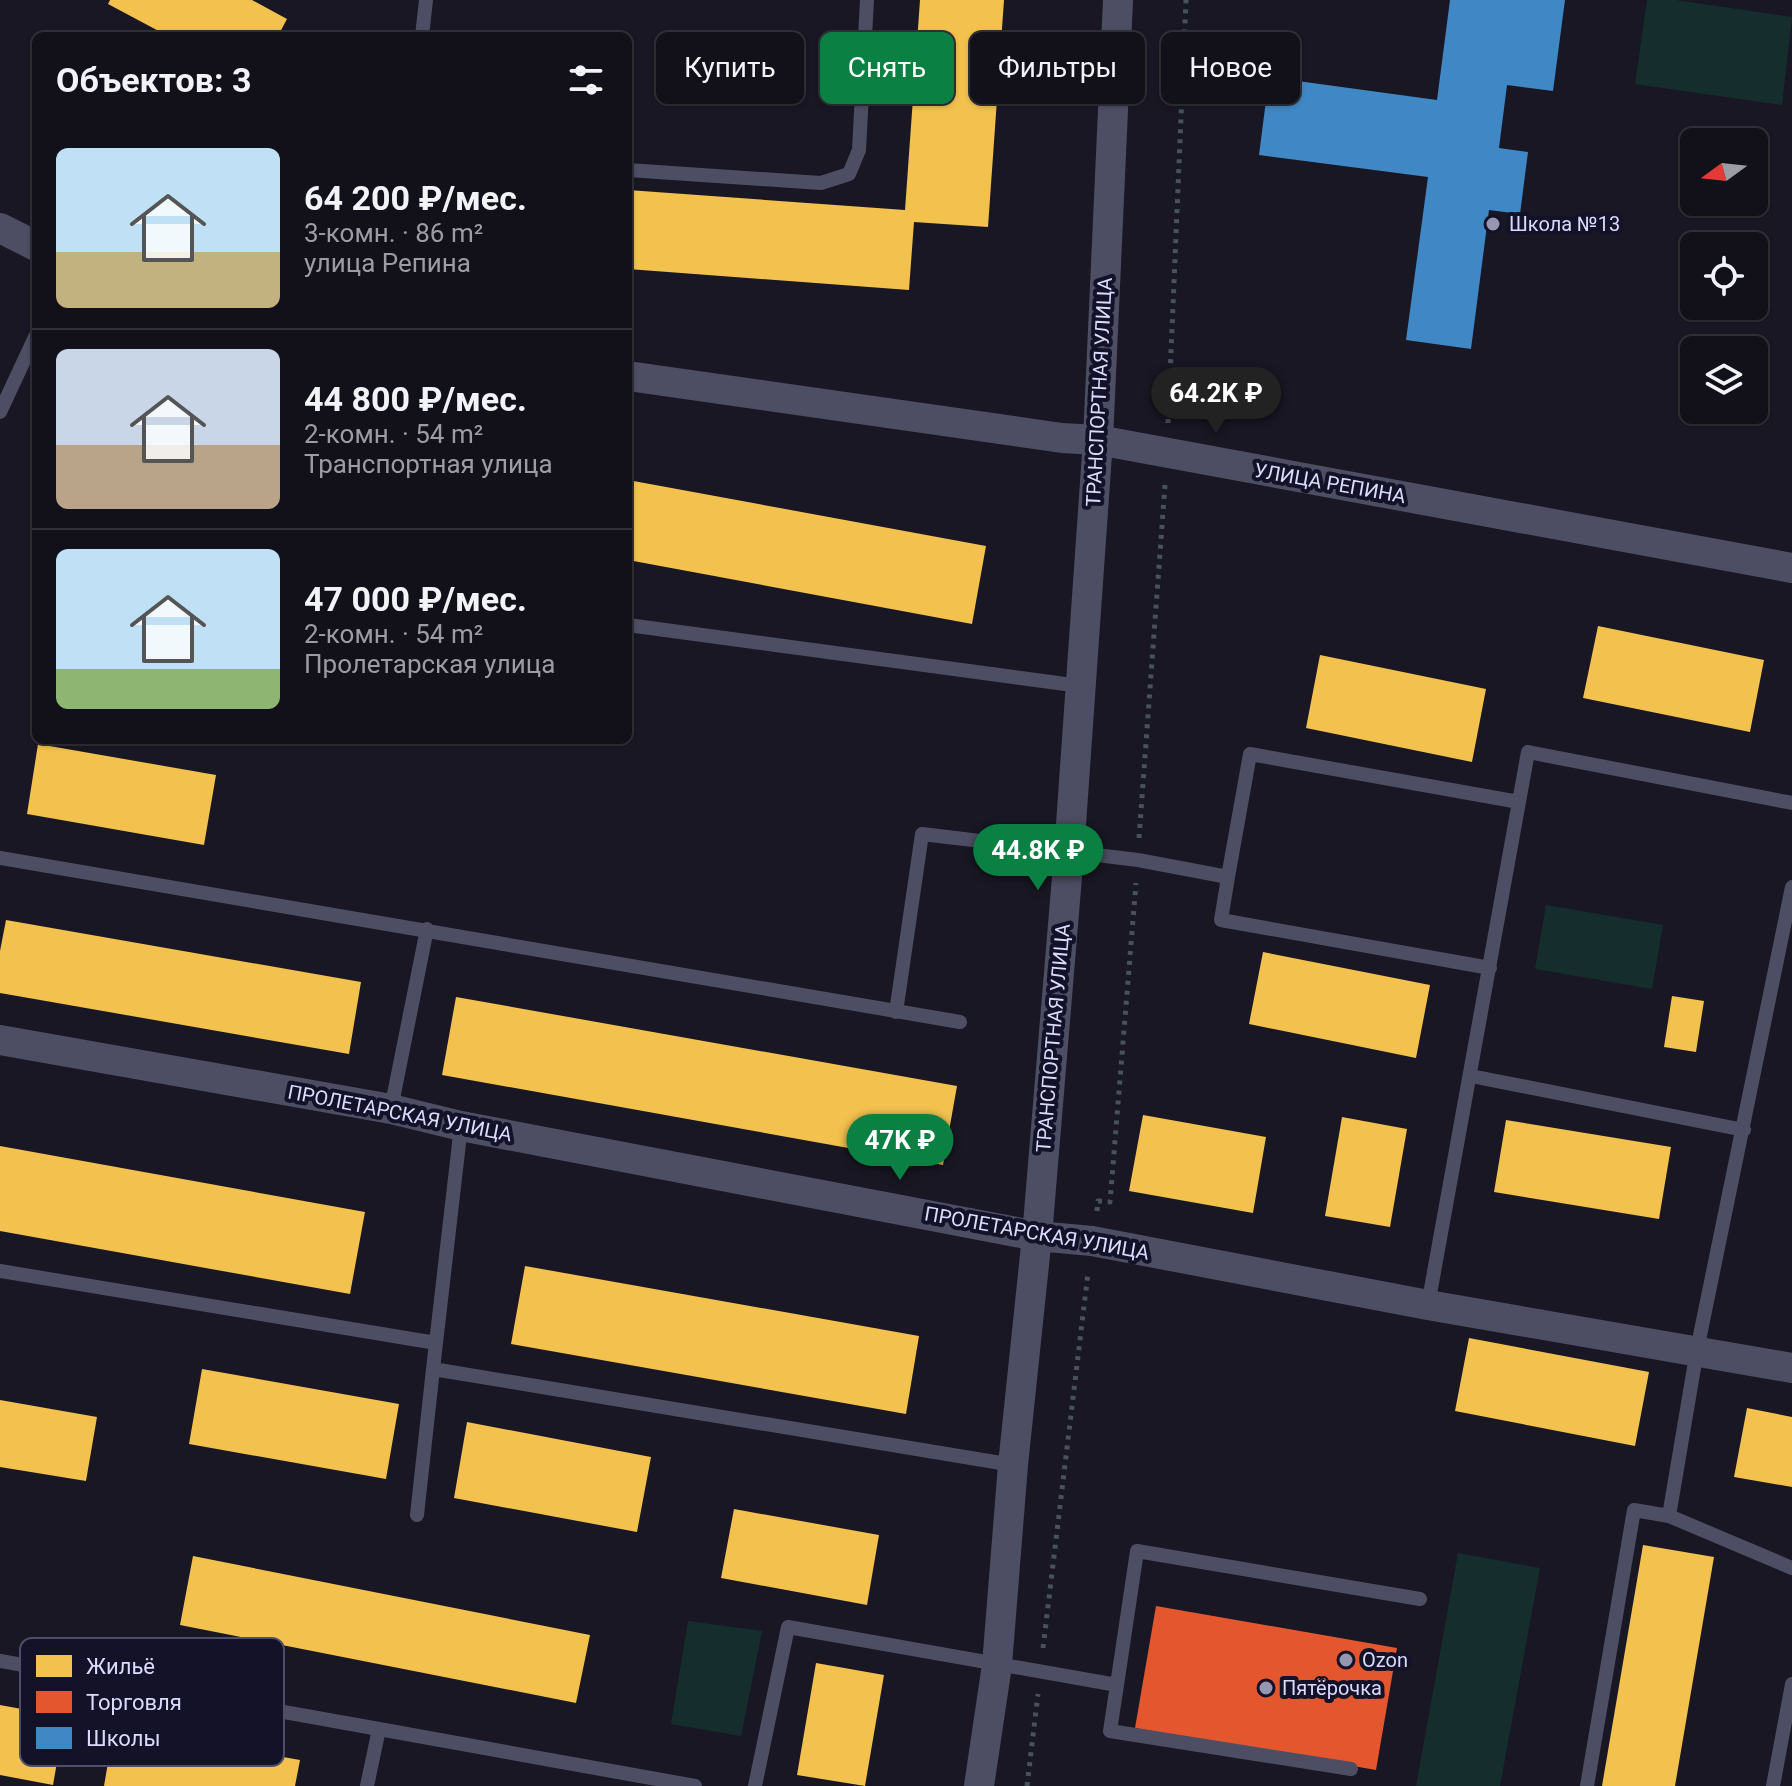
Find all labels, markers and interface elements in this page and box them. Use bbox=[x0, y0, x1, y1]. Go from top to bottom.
chip: Купить bbox=[656, 32, 804, 104]
chip: Снять bbox=[820, 32, 954, 104]
chip: Фильтры bbox=[970, 32, 1145, 104]
chip: Новое bbox=[1161, 32, 1300, 104]
icon: filters bbox=[564, 58, 608, 102]
text: Объектов: 3 bbox=[56, 60, 251, 100]
north arrow bbox=[1680, 128, 1768, 216]
map controls bbox=[1680, 128, 1768, 424]
text: 64 200 ₽/мес. bbox=[304, 178, 527, 218]
icon: home bbox=[120, 180, 216, 276]
place label: Школа №13 bbox=[1509, 212, 1620, 236]
marker: Школа №13 bbox=[1484, 215, 1502, 233]
text: 3-комн. · 86 m² bbox=[304, 218, 483, 248]
button: locate bbox=[1680, 232, 1768, 320]
text: улица Репина bbox=[304, 248, 471, 278]
street label: ТРАНСПОРТНАЯ УЛИЦА bbox=[1081, 277, 1117, 507]
button: layers bbox=[1680, 336, 1768, 424]
pin: 64.2K ₽ bbox=[1142, 367, 1290, 435]
text: 64.2K ₽ bbox=[1169, 378, 1263, 408]
text: 44 800 ₽/мес. bbox=[304, 379, 527, 419]
icon: home bbox=[120, 381, 216, 477]
text: 2-комн. · 54 m² bbox=[304, 419, 483, 449]
text: Транспортная улица bbox=[304, 449, 553, 479]
street label: УЛИЦА РЕПИНА bbox=[1252, 458, 1408, 508]
text: 47 000 ₽/мес. bbox=[304, 579, 527, 619]
icon: home bbox=[120, 581, 216, 677]
text: 2-комн. · 54 m² bbox=[304, 619, 483, 649]
text: Пролетарская улица bbox=[304, 649, 555, 679]
pin: 44.8K ₽ bbox=[964, 824, 1112, 892]
text: 44.8K ₽ bbox=[991, 835, 1085, 865]
street label: ТРАНСПОРТНАЯ УЛИЦА bbox=[1031, 923, 1075, 1153]
street label: ПРОЛЕТАРСКАЯ УЛИЦА bbox=[286, 1079, 514, 1147]
pin: 47K ₽ bbox=[844, 1114, 956, 1182]
text: 47K ₽ bbox=[864, 1125, 936, 1155]
street label: ПРОЛЕТАРСКАЯ УЛИЦА bbox=[923, 1201, 1151, 1265]
legend bbox=[20, 1638, 284, 1766]
place label: Ozon bbox=[1362, 1648, 1408, 1672]
marker: Ozon bbox=[1337, 1651, 1355, 1669]
text: Жильё bbox=[86, 1654, 155, 1679]
place label: Пятёрочка bbox=[1282, 1676, 1382, 1700]
marker: Пятёрочка bbox=[1257, 1679, 1275, 1697]
text: Торговля bbox=[86, 1690, 182, 1715]
text: Школы bbox=[86, 1726, 161, 1751]

